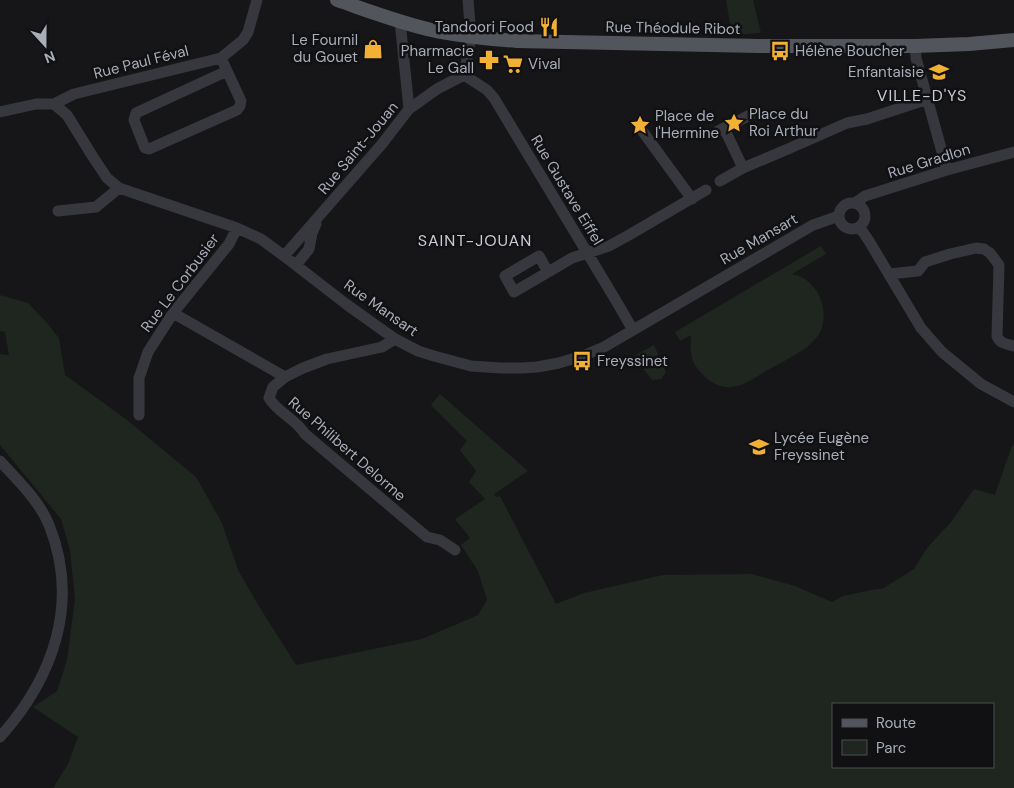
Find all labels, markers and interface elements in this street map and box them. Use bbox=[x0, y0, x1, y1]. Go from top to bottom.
restaurant icon: Tandoori Food bbox=[538, 16, 560, 38]
place label: Tandoori Food bbox=[435, 17, 534, 37]
street label: Rue Théodule Ribot bbox=[605, 17, 741, 39]
north arrow bbox=[20, 20, 70, 70]
place label: Le Fournil du Gouet bbox=[292, 30, 358, 67]
shop icon: Le Fournil du Gouet bbox=[362, 38, 384, 60]
bus stop icon: Hélène Boucher bbox=[769, 40, 791, 62]
street label: Rue Paul Féval bbox=[91, 41, 191, 83]
place label: Pharmacie Le Gall bbox=[401, 41, 474, 78]
place label: Hélène Boucher bbox=[795, 41, 905, 61]
text: N bbox=[42, 47, 58, 67]
pharmacy icon: Pharmacie Le Gall bbox=[478, 49, 500, 71]
supermarket icon: Vival bbox=[502, 53, 524, 75]
place label: Vival bbox=[528, 54, 561, 74]
school or university icon: Enfantaisie bbox=[928, 61, 950, 83]
place label: Enfantaisie bbox=[848, 62, 924, 82]
district label: VILLE-D'YS bbox=[877, 85, 967, 106]
street label: Rue Saint-Jouan bbox=[313, 98, 403, 198]
place label: Place du Roi Arthur bbox=[749, 104, 819, 141]
place label: Place de l'Hermine bbox=[655, 106, 719, 143]
place icon: Place du Roi Arthur bbox=[723, 112, 745, 134]
place icon: Place de l'Hermine bbox=[629, 114, 651, 136]
street label: Rue Gustave Eiffel bbox=[526, 131, 608, 249]
street label: Rue Gradlon bbox=[885, 139, 973, 183]
street label: Rue Mansart bbox=[717, 209, 802, 269]
street label: Rue Le Corbusier bbox=[136, 229, 224, 336]
district label: SAINT-JOUAN bbox=[418, 230, 532, 251]
street label: Rue Mansart bbox=[340, 275, 422, 341]
bus stop icon: Freyssinet bbox=[571, 350, 593, 372]
place label: Freyssinet bbox=[597, 351, 668, 371]
street label: Rue Philibert Delorme bbox=[284, 392, 410, 506]
place label: Lycée Eugène Freyssinet bbox=[774, 428, 869, 465]
school or university icon: Lycée Eugène Freyssinet bbox=[748, 436, 770, 458]
legend bbox=[832, 703, 994, 768]
text: Route bbox=[876, 713, 916, 733]
text: Parc bbox=[876, 738, 906, 758]

